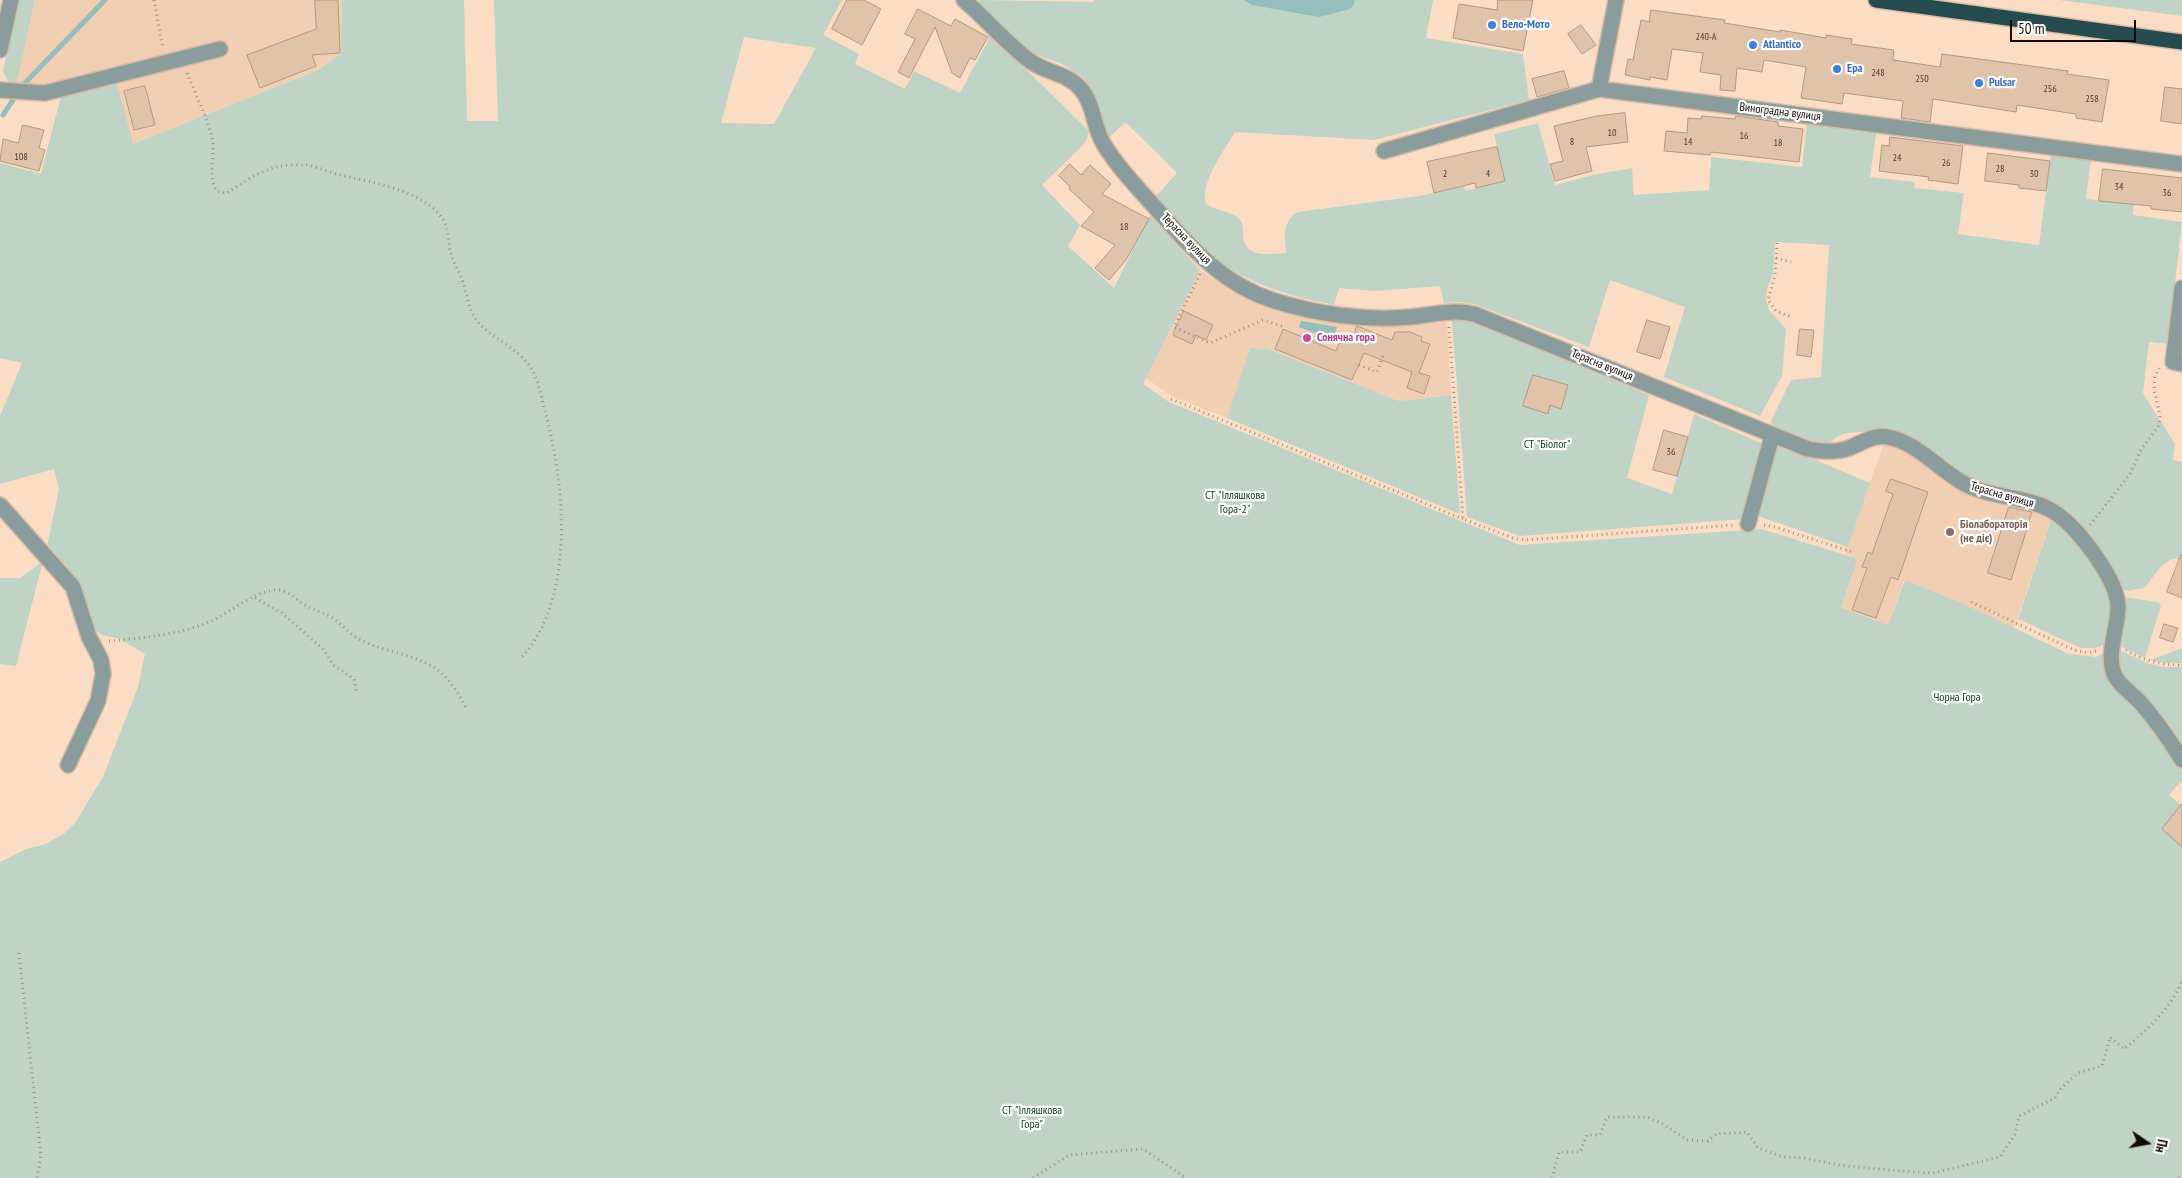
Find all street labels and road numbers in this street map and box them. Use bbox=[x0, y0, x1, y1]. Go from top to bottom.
street label: Виноградна вулиця bbox=[1738, 100, 1822, 124]
street label: Терасна вулиця bbox=[1158, 211, 1214, 267]
street label: Терасна вулиця bbox=[1569, 346, 1635, 384]
street label: Терасна вулиця bbox=[1969, 479, 2035, 511]

